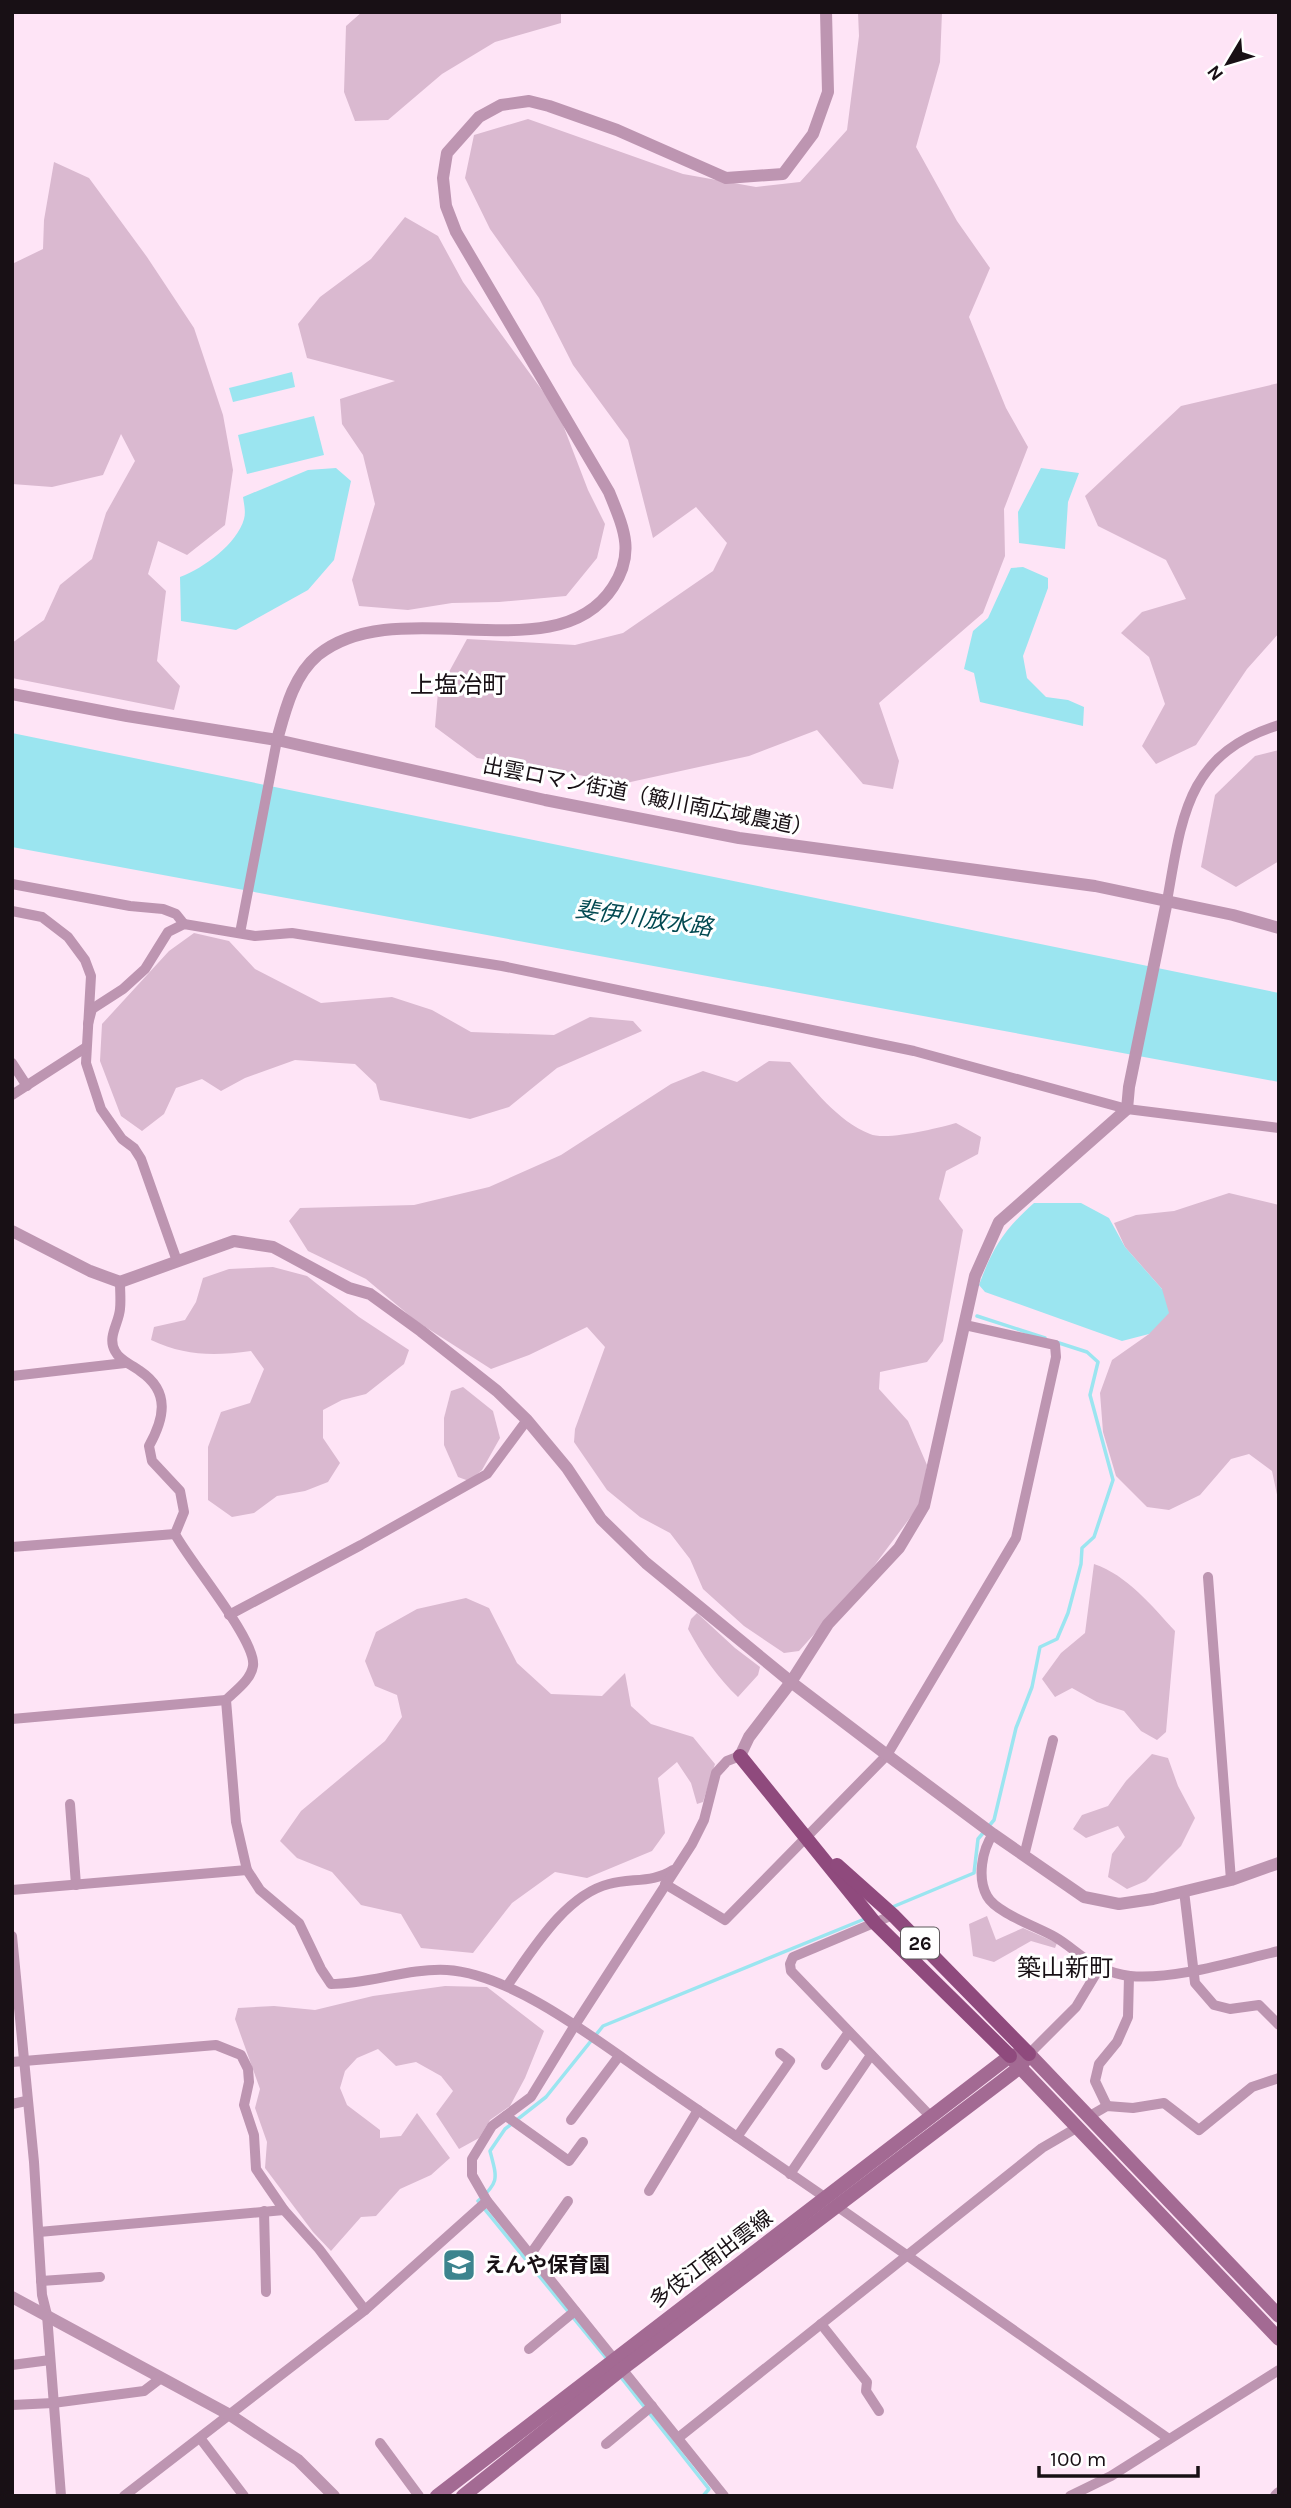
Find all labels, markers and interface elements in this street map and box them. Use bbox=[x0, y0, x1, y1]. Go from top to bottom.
north arrow bbox=[1193, 28, 1263, 98]
text: N bbox=[1203, 61, 1228, 85]
district label: 上塩冶町 bbox=[410, 671, 506, 699]
street label: 出雲ロマン街道（簸川南広域農道） bbox=[481, 753, 815, 841]
water label: 斐伊川放水路 bbox=[574, 896, 716, 942]
road number: 26 bbox=[901, 1927, 939, 1958]
district label: 築山新町 bbox=[1017, 1954, 1113, 1982]
street label: 多伎江南出雲線 bbox=[645, 2205, 777, 2313]
school or university icon: えんや保育園 bbox=[440, 2246, 478, 2284]
place label: えんや保育園 bbox=[484, 2253, 610, 2277]
scale bar bbox=[1039, 2434, 1198, 2478]
text: 100 m bbox=[1050, 2447, 1107, 2471]

